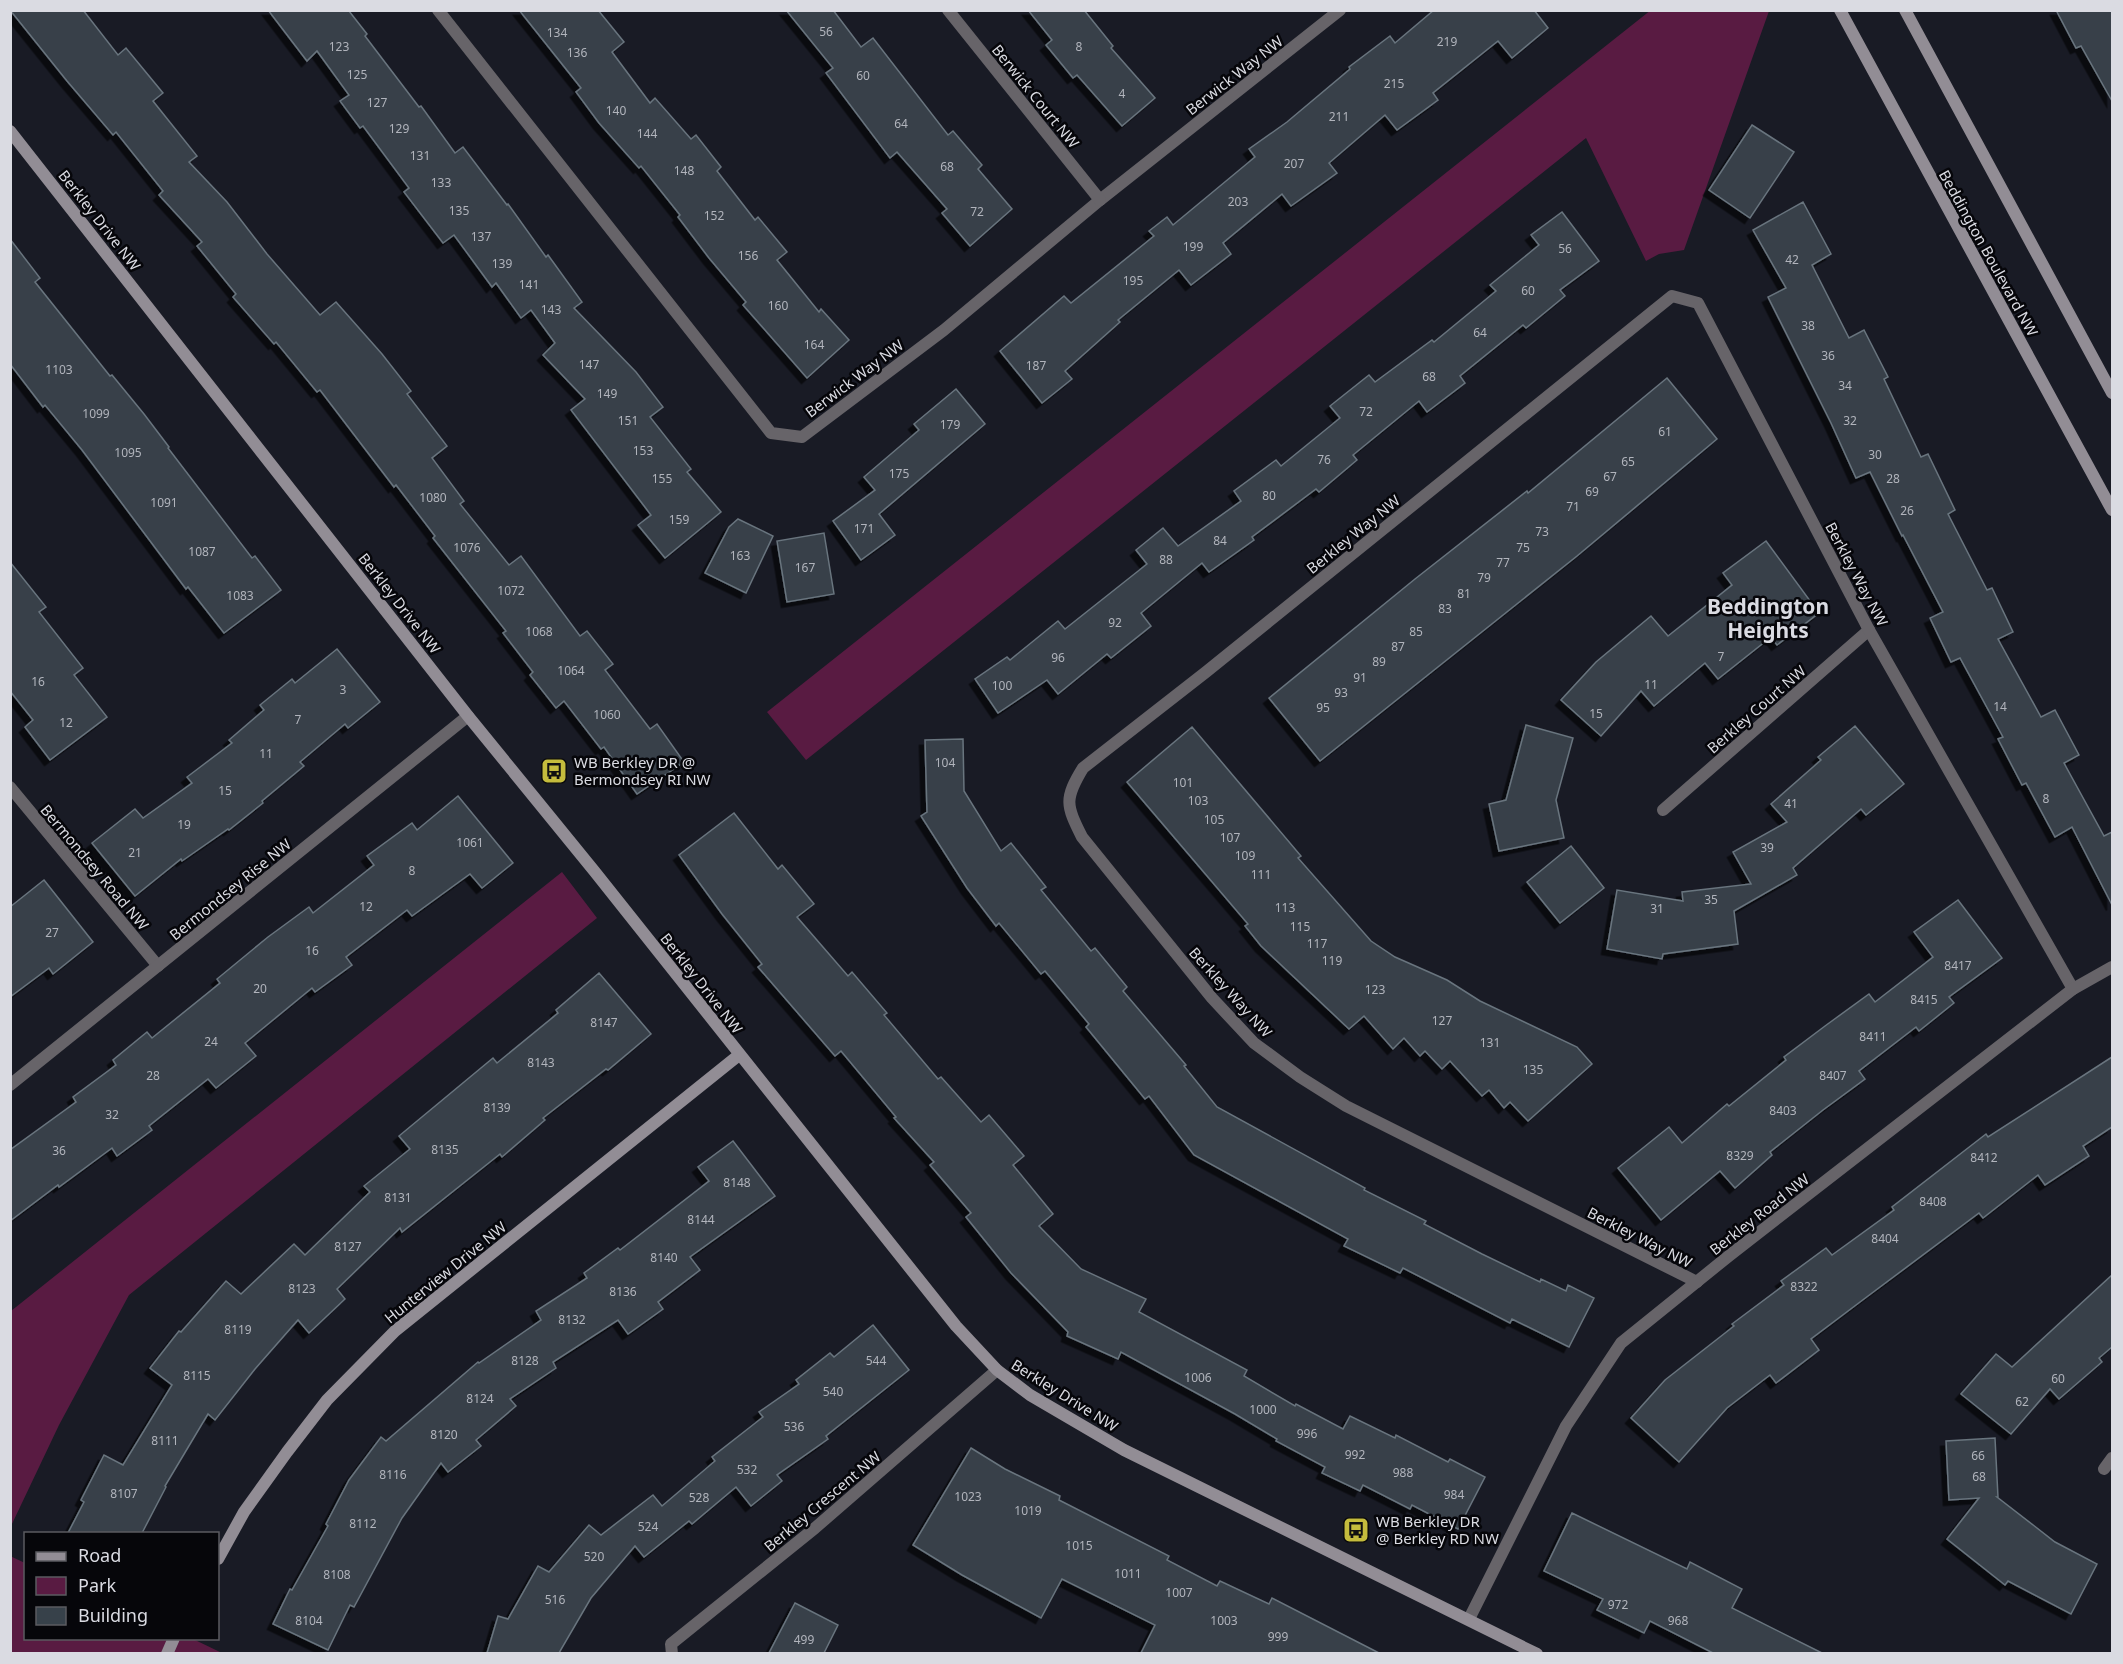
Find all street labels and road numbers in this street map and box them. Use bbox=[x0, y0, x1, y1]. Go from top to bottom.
street label: Berwick Way NW bbox=[1181, 31, 1287, 119]
street label: Berwick Court NW bbox=[988, 40, 1084, 152]
street label: Berkley Drive NW bbox=[54, 166, 146, 274]
street label: Beddington Boulevard NW bbox=[1935, 166, 2043, 340]
street label: Berwick Way NW bbox=[801, 334, 907, 422]
street label: Berkley Way NW bbox=[1302, 490, 1404, 578]
street label: Berkley Way NW bbox=[1821, 519, 1893, 629]
street label: Berkley Drive NW bbox=[354, 549, 446, 657]
street label: Berkley Court NW bbox=[1702, 661, 1810, 757]
street label: Bermondsey Road NW bbox=[36, 800, 154, 934]
street label: Bermondsey Rise NW bbox=[165, 834, 295, 944]
street label: Berkley Drive NW bbox=[656, 929, 748, 1037]
street label: Berkley Way NW bbox=[1185, 943, 1277, 1041]
street label: Berkley Road NW bbox=[1705, 1169, 1813, 1259]
street label: Berkley Way NW bbox=[1584, 1202, 1696, 1272]
street label: Hunterview Drive NW bbox=[380, 1217, 510, 1327]
street label: Berkley Drive NW bbox=[1008, 1354, 1122, 1436]
street label: Berkley Crescent NW bbox=[759, 1446, 885, 1556]

